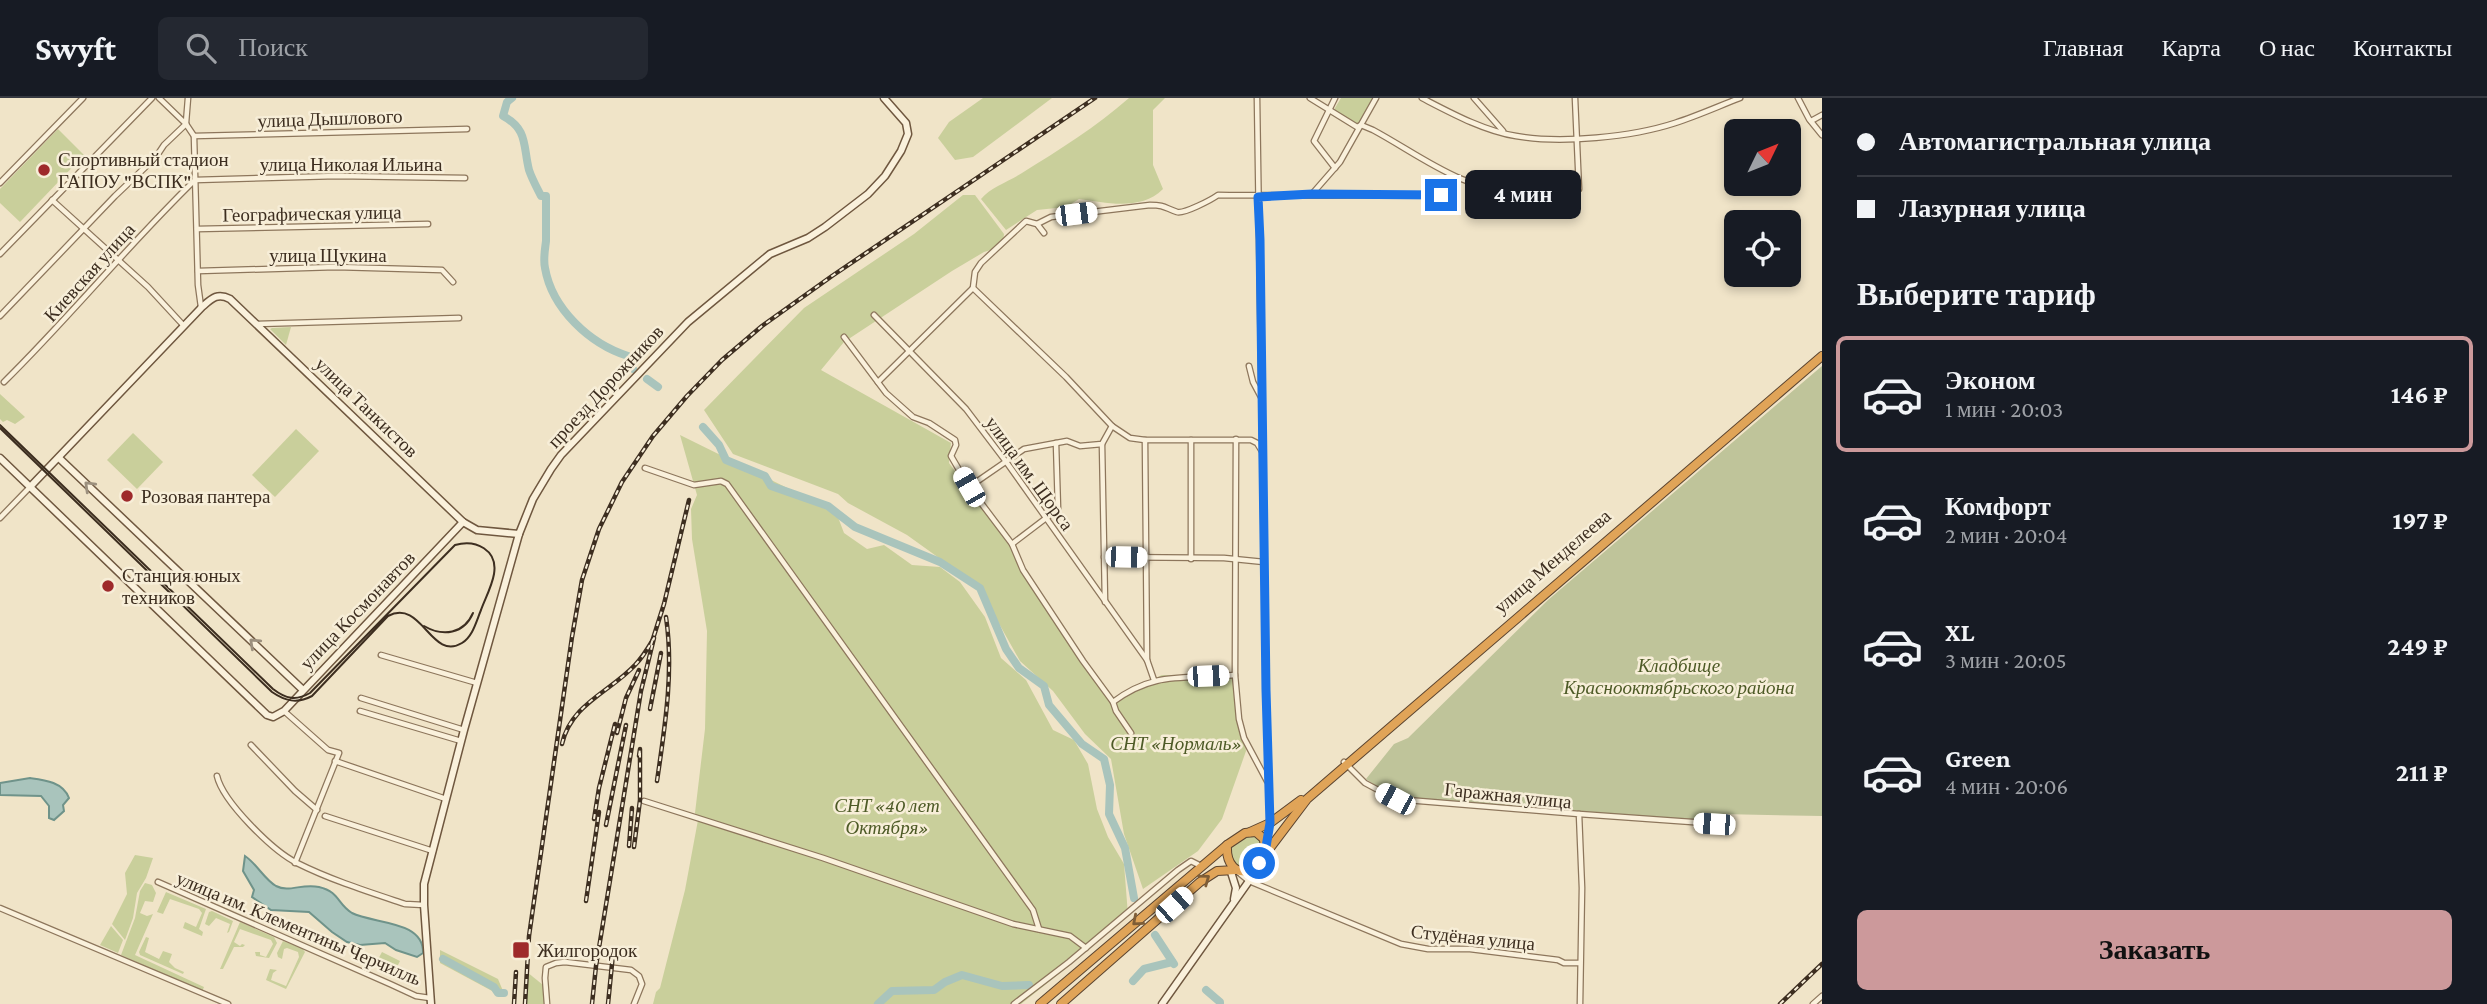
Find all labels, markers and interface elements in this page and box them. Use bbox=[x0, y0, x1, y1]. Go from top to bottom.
search box bbox=[158, 17, 648, 80]
icon: search bbox=[182, 29, 220, 67]
text: Swyft bbox=[35, 30, 116, 67]
text: Поиск bbox=[238, 33, 308, 62]
text: Главная bbox=[2043, 34, 2124, 61]
text: Карта bbox=[2162, 34, 2221, 61]
text: О нас bbox=[2259, 34, 2315, 61]
text: Контакты bbox=[2353, 34, 2452, 61]
street label: улица Дышлового bbox=[257, 105, 403, 132]
north arrow bbox=[1724, 119, 1801, 196]
map controls bbox=[1724, 119, 1801, 287]
text: Автомагистральная улица bbox=[1899, 127, 2211, 156]
place label: Спортивный стадион ГАПОУ "ВСПК" bbox=[58, 149, 229, 192]
street label: улица Николая Ильина bbox=[260, 154, 443, 175]
marker: Спортивный стадион ГАПОУ "ВСПК" bbox=[36, 162, 52, 178]
callout: 4 мин bbox=[1466, 170, 1581, 220]
route end bbox=[1425, 179, 1457, 211]
text: 4 мин bbox=[1494, 181, 1553, 207]
text: Лазурная улица bbox=[1899, 194, 2086, 223]
street label: Географическая улица bbox=[222, 201, 402, 226]
car bbox=[1054, 201, 1099, 227]
button: locate bbox=[1724, 210, 1801, 287]
street label: Киевская улица bbox=[40, 218, 139, 326]
street label: улица Щукина bbox=[269, 245, 387, 266]
text: Выберите тариф bbox=[1857, 276, 2096, 312]
street label: проезд Дорожников bbox=[543, 321, 667, 452]
street label: улица Танкистов bbox=[311, 353, 422, 462]
icon: car bbox=[1861, 363, 1924, 426]
text: Эконом bbox=[1945, 366, 2035, 395]
text: 146 ₽ bbox=[2391, 380, 2448, 409]
text: 1 мин · 20:03 bbox=[1945, 396, 2063, 422]
street label: улица им. Щорса bbox=[981, 412, 1078, 535]
car bbox=[950, 464, 989, 510]
one-way arrow bbox=[84, 482, 97, 495]
place label: Розовая пантера bbox=[141, 486, 271, 507]
marker: Розовая пантера bbox=[119, 488, 135, 504]
icon: car bbox=[1861, 489, 1924, 552]
text: Комфорт bbox=[1945, 492, 2051, 521]
street label: улица Менделеева bbox=[1490, 505, 1615, 618]
text: 197 ₽ bbox=[2393, 506, 2448, 535]
text: 2 мин · 20:04 bbox=[1945, 522, 2068, 548]
car bbox=[1105, 546, 1148, 568]
street label: улица Космонавтов bbox=[296, 547, 419, 674]
place label: Станция юных техников bbox=[122, 565, 241, 608]
marker: Станция юных техников bbox=[100, 578, 116, 594]
icon: car bbox=[1861, 615, 1924, 678]
text: XL bbox=[1945, 618, 1974, 647]
text: 249 ₽ bbox=[2387, 632, 2448, 661]
one-way arrow bbox=[249, 638, 262, 651]
text: 3 мин · 20:05 bbox=[1945, 647, 2067, 673]
park label: Кладбище Краснооктябрьского района bbox=[1562, 655, 1795, 698]
car bbox=[1187, 665, 1230, 687]
park label: СНТ «Нормаль» bbox=[1110, 733, 1242, 754]
icon: car bbox=[1861, 741, 1924, 804]
text: Green bbox=[1945, 744, 2011, 773]
text: 211 ₽ bbox=[2396, 758, 2448, 787]
text: 4 мин · 20:06 bbox=[1945, 773, 2068, 799]
street label: Гаражная улица bbox=[1443, 778, 1573, 813]
car bbox=[1372, 780, 1419, 818]
park label: СНТ «40 лет Октября» bbox=[834, 795, 940, 838]
car bbox=[1693, 812, 1736, 836]
route start bbox=[1243, 847, 1275, 879]
street label: улица им. Клементины Черчилль bbox=[173, 867, 425, 990]
one-way arrow bbox=[1197, 875, 1210, 887]
car bbox=[1152, 883, 1197, 927]
button: Заказать bbox=[1857, 910, 2452, 990]
one-way arrow bbox=[1132, 913, 1145, 925]
street label: Студёная улица bbox=[1410, 921, 1537, 955]
marker: Жилгородок bbox=[511, 940, 531, 960]
place label: Жилгородок bbox=[537, 940, 638, 961]

